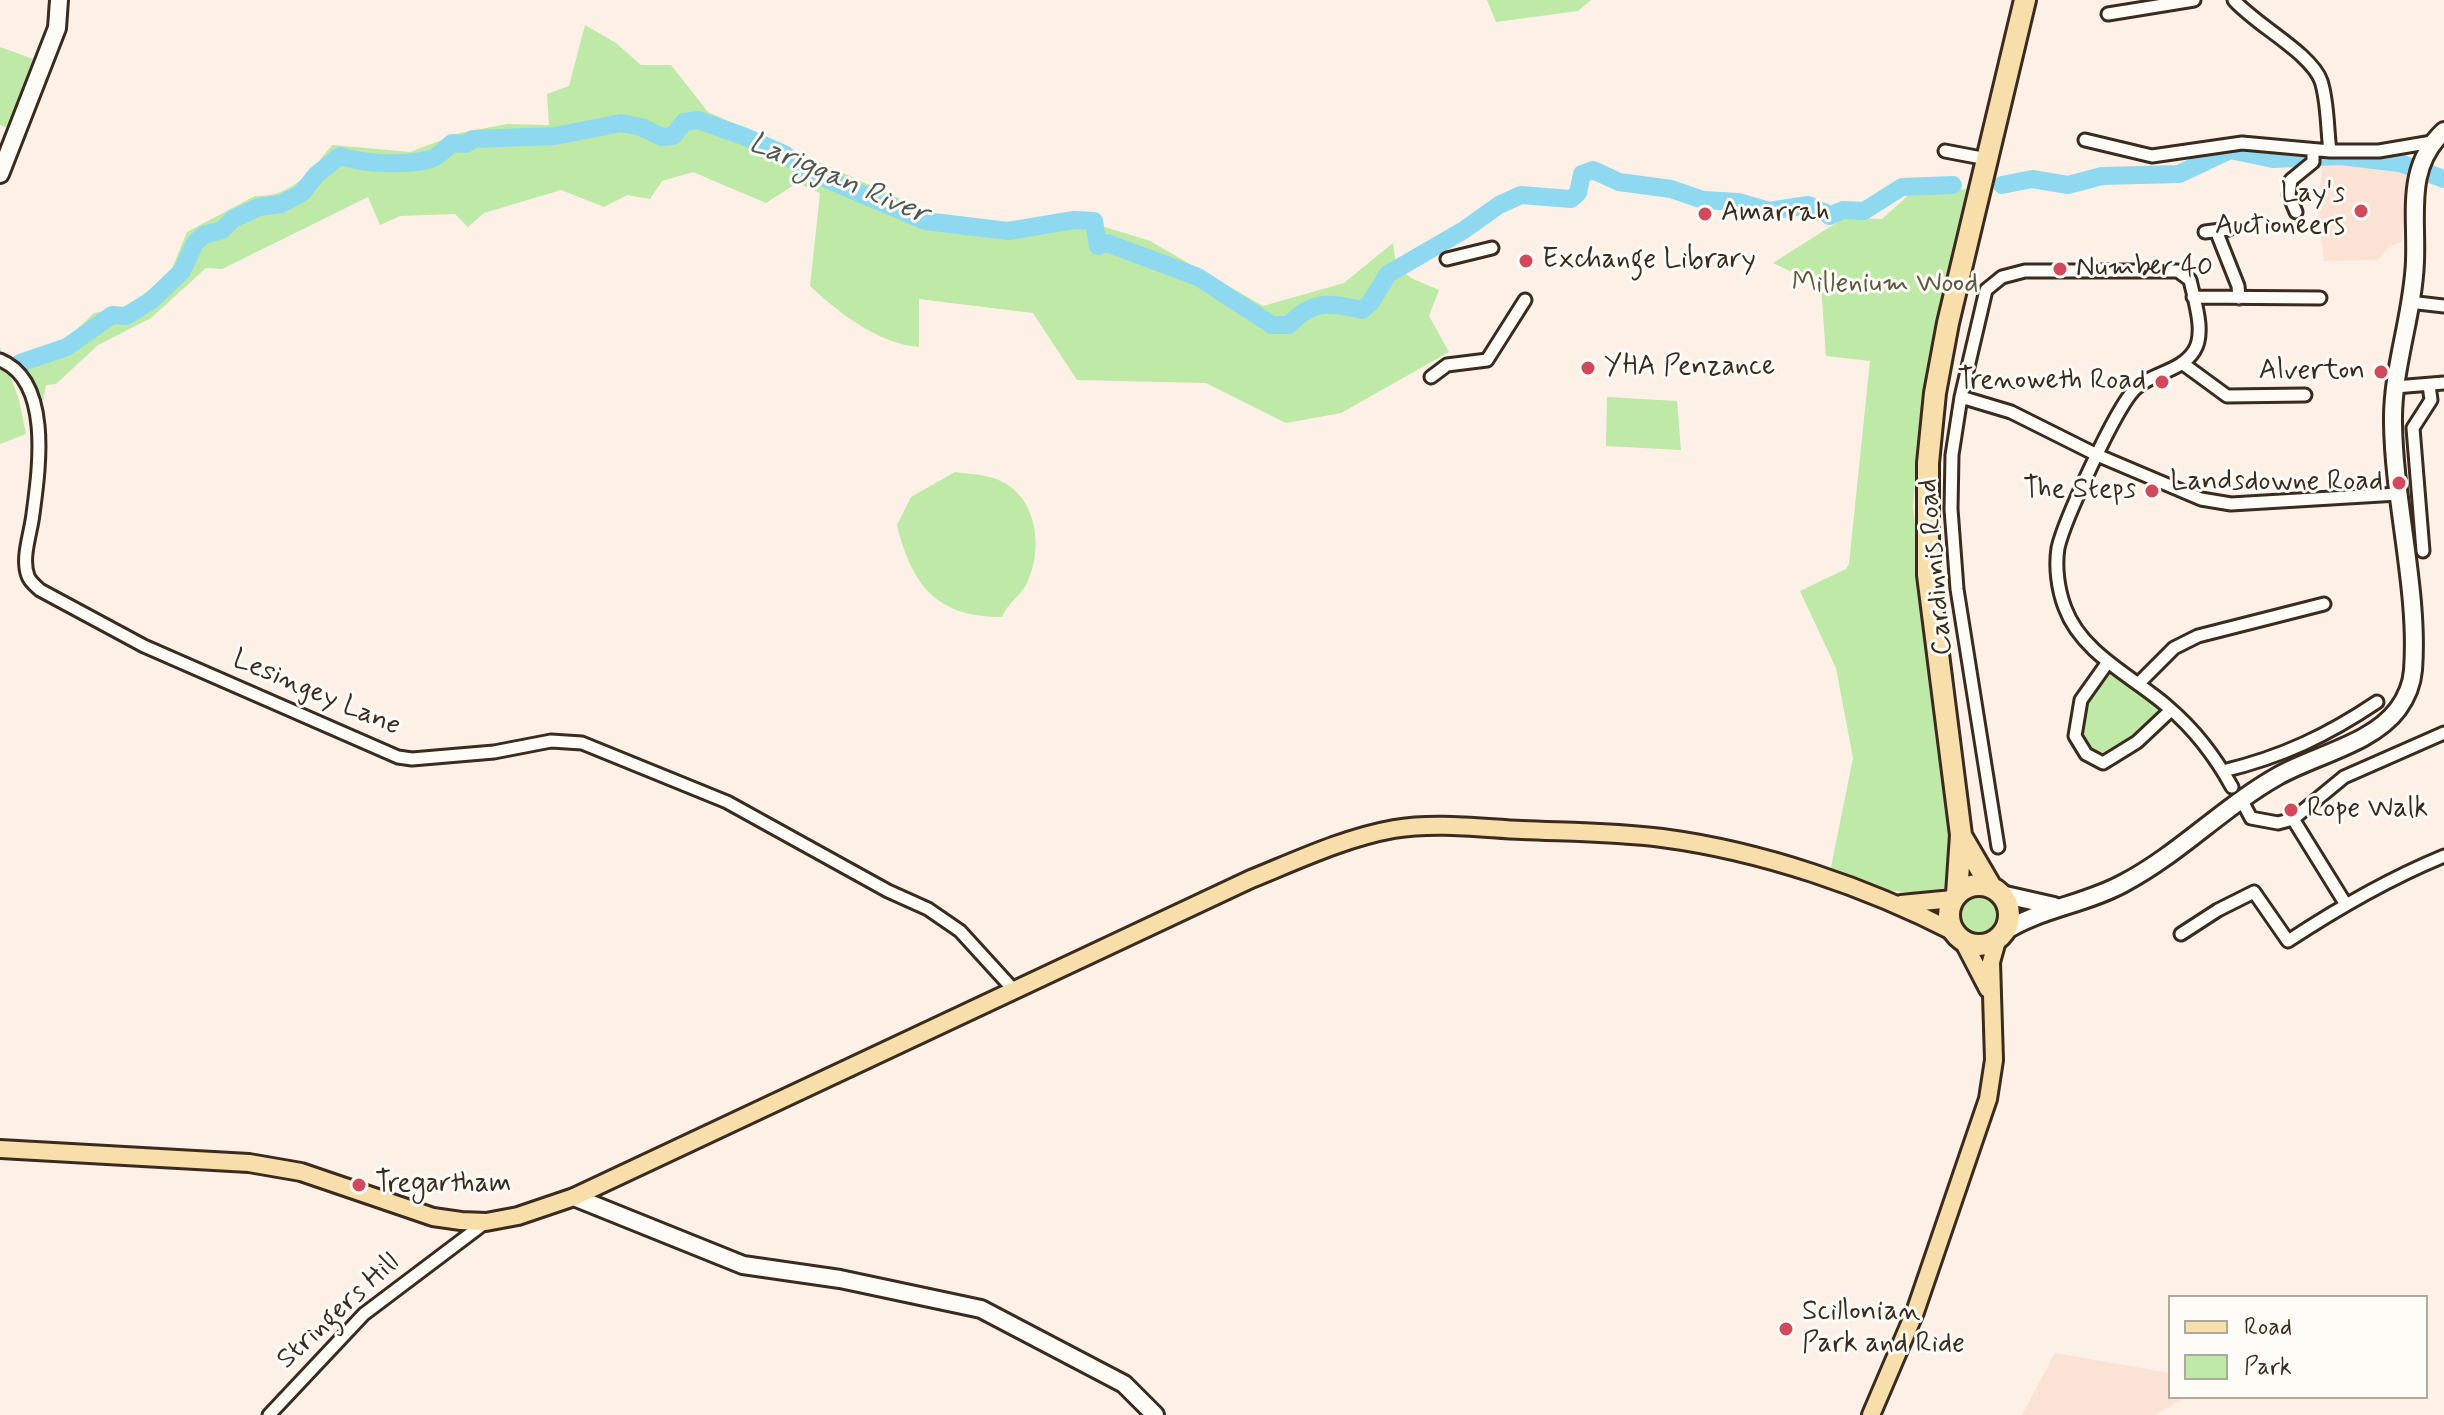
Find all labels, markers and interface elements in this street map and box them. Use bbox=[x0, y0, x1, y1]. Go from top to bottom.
water label: Lariggan River bbox=[743, 126, 933, 234]
place label: Lay's Auctioneers bbox=[2215, 178, 2345, 244]
place label: Amarrah bbox=[1721, 197, 1830, 231]
marker: Lay's Auctioneers bbox=[2352, 202, 2370, 220]
marker: Amarrah bbox=[1696, 205, 1714, 223]
place label: Exchange Library bbox=[1542, 244, 1756, 278]
marker: Exchange Library bbox=[1517, 252, 1535, 270]
place label: Number 40 bbox=[2076, 252, 2213, 286]
marker: Number 40 bbox=[2051, 260, 2069, 278]
park label: Millenium Wood bbox=[1792, 268, 1978, 302]
place label: YHA Penzance bbox=[1604, 351, 1775, 385]
place label: Alverton bbox=[2259, 355, 2365, 389]
marker: YHA Penzance bbox=[1579, 359, 1597, 377]
marker: Alverton bbox=[2372, 363, 2390, 381]
place label: Trenoweth Road bbox=[1958, 365, 2146, 399]
marker: Trenoweth Road bbox=[2153, 373, 2171, 391]
place label: Landsdowne Road bbox=[2170, 466, 2383, 500]
place label: The Steps bbox=[2023, 474, 2136, 508]
marker: Landsdowne Road bbox=[2390, 474, 2408, 492]
street label: Cardinnis Road bbox=[1913, 477, 1961, 657]
marker: The Steps bbox=[2143, 482, 2161, 500]
street label: Lesingey Lane bbox=[227, 644, 405, 744]
place label: Rope Walk bbox=[2307, 793, 2428, 827]
marker: Rope Walk bbox=[2282, 801, 2300, 819]
place label: Tregartham bbox=[375, 1168, 511, 1202]
marker: Tregartham bbox=[350, 1176, 368, 1194]
street label: Stringers Hill bbox=[271, 1247, 407, 1377]
legend bbox=[2168, 1295, 2428, 1399]
place label: Scillonian Park and Ride bbox=[1802, 1296, 1965, 1362]
text: Road bbox=[2244, 1312, 2292, 1343]
marker: Scillonian Park and Ride bbox=[1777, 1320, 1795, 1338]
text: Park bbox=[2244, 1352, 2292, 1383]

